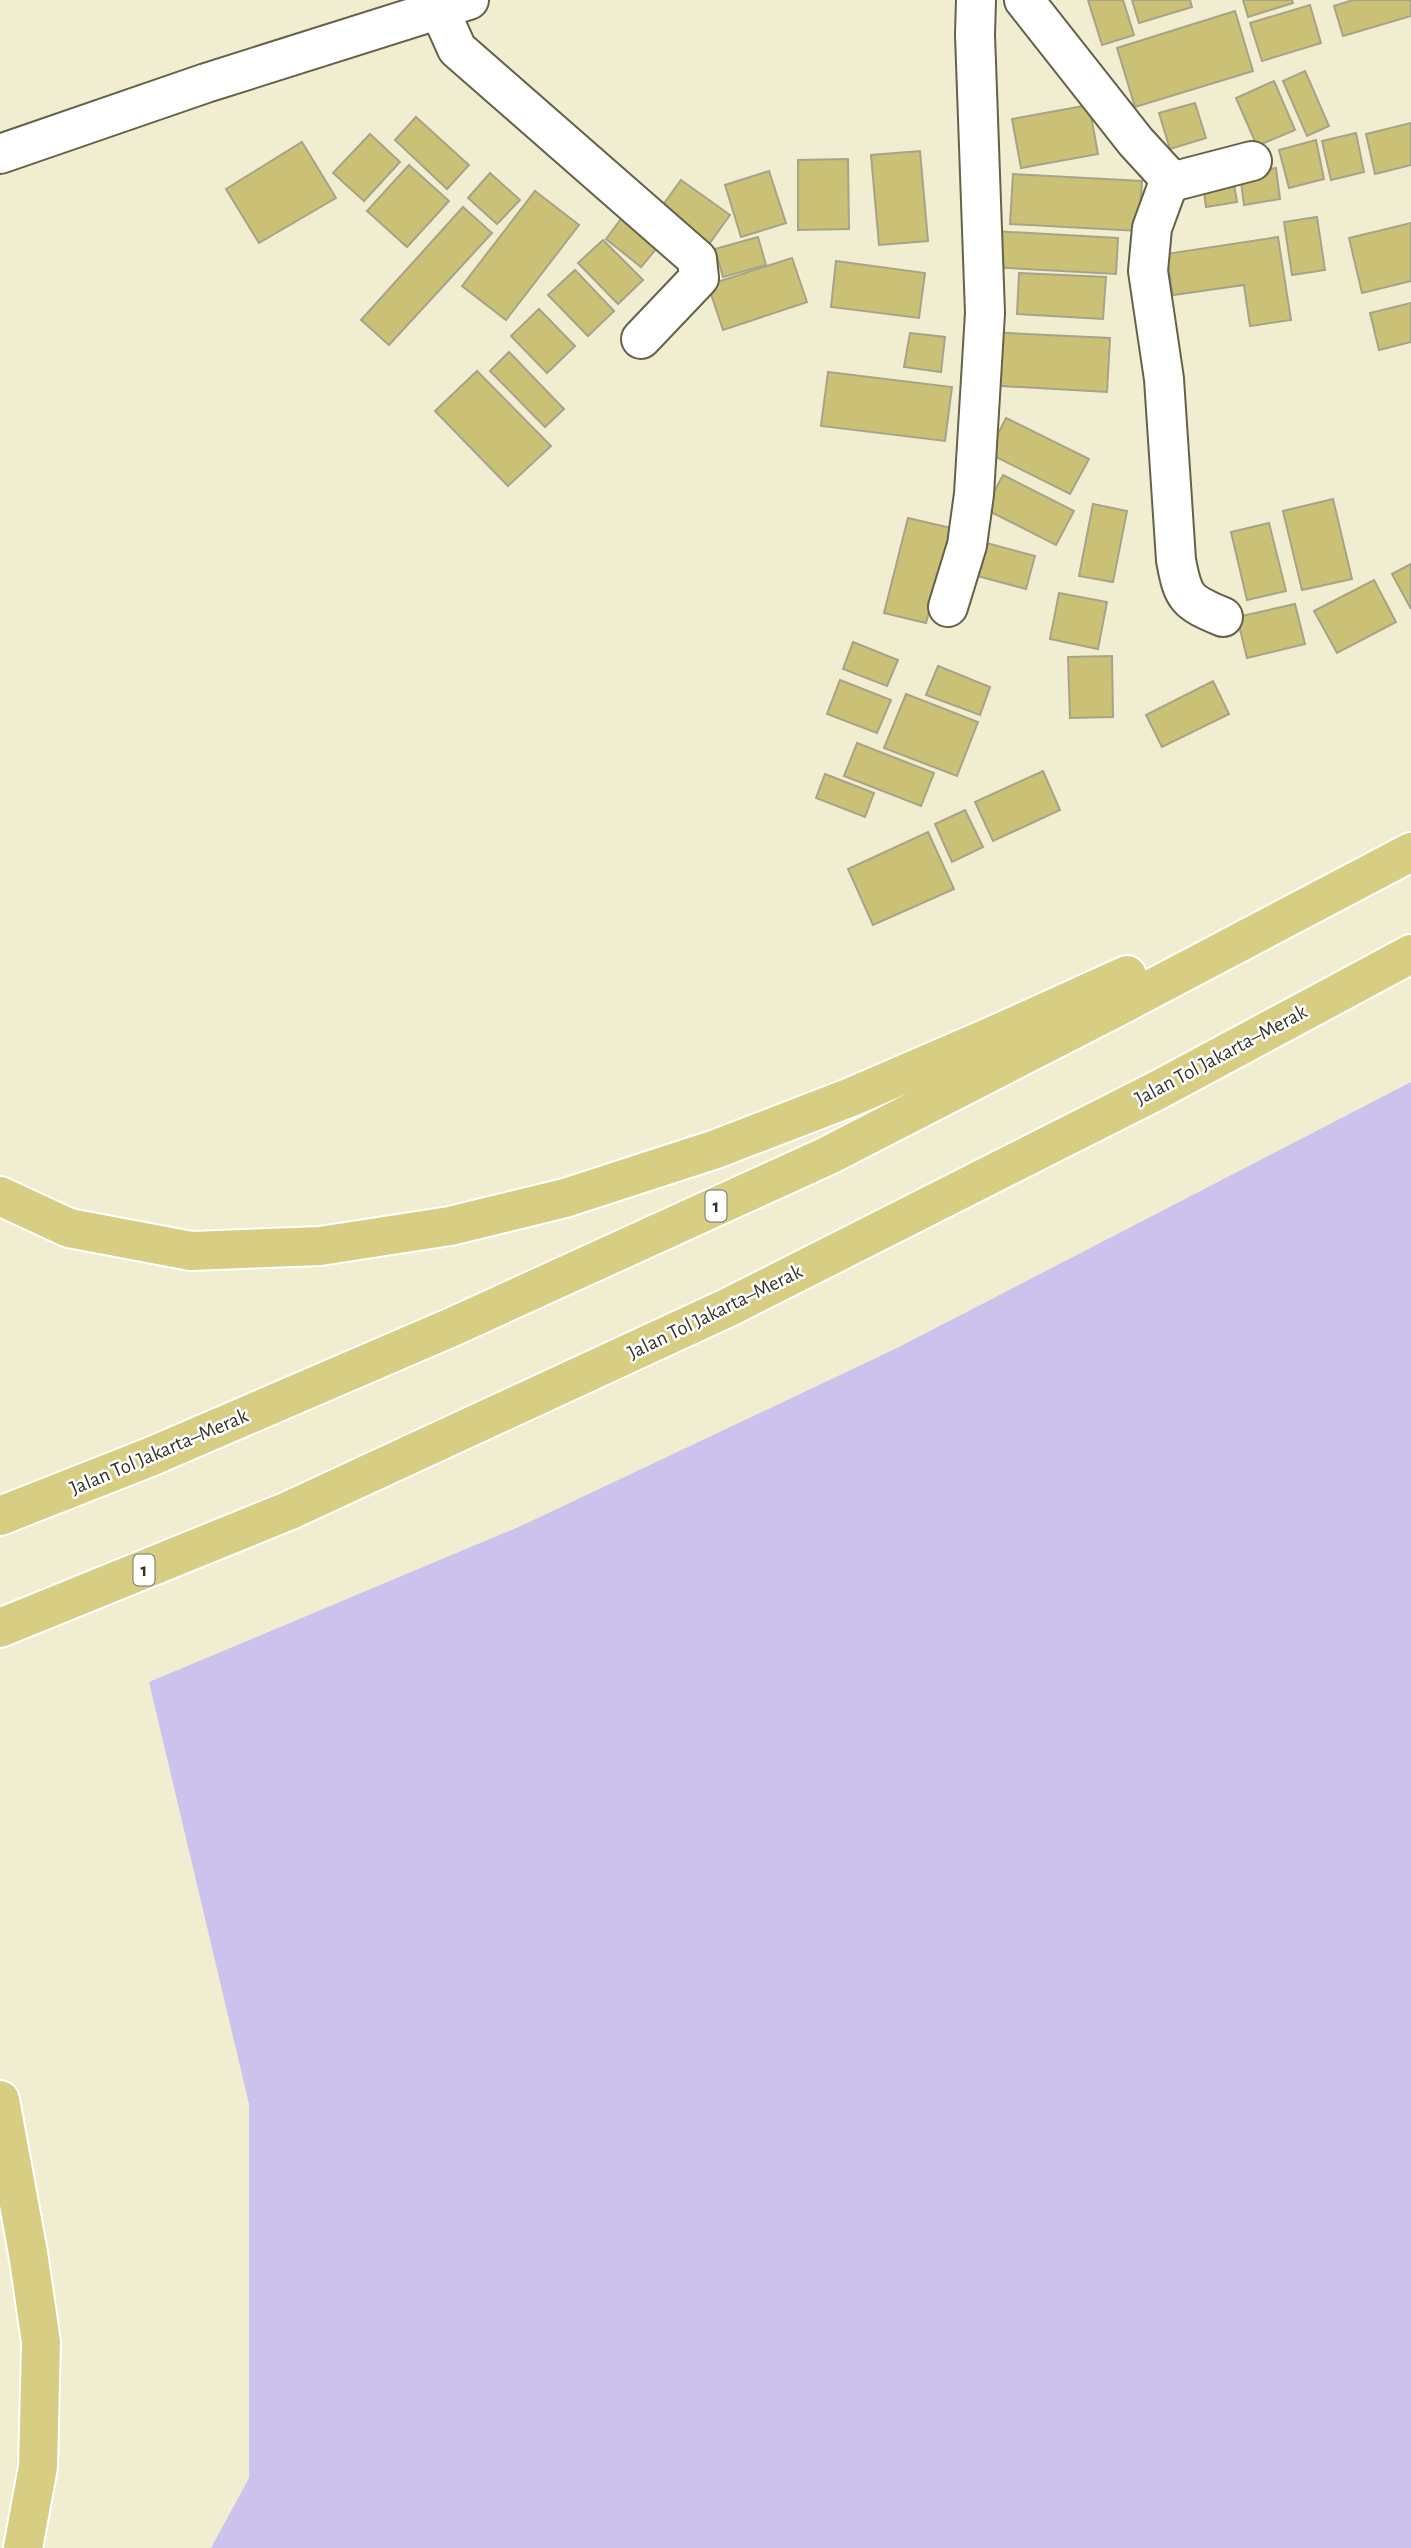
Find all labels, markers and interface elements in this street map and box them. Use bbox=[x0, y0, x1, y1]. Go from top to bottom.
street label: Jalan Tol Jakarta–Merak bbox=[1132, 1001, 1311, 1109]
road number: 1 bbox=[706, 1190, 726, 1222]
street label: Jalan Tol Jakarta–Merak bbox=[624, 1260, 806, 1363]
street label: Jalan Tol Jakarta–Merak bbox=[67, 1405, 252, 1499]
road number: 1 bbox=[134, 1554, 154, 1586]

